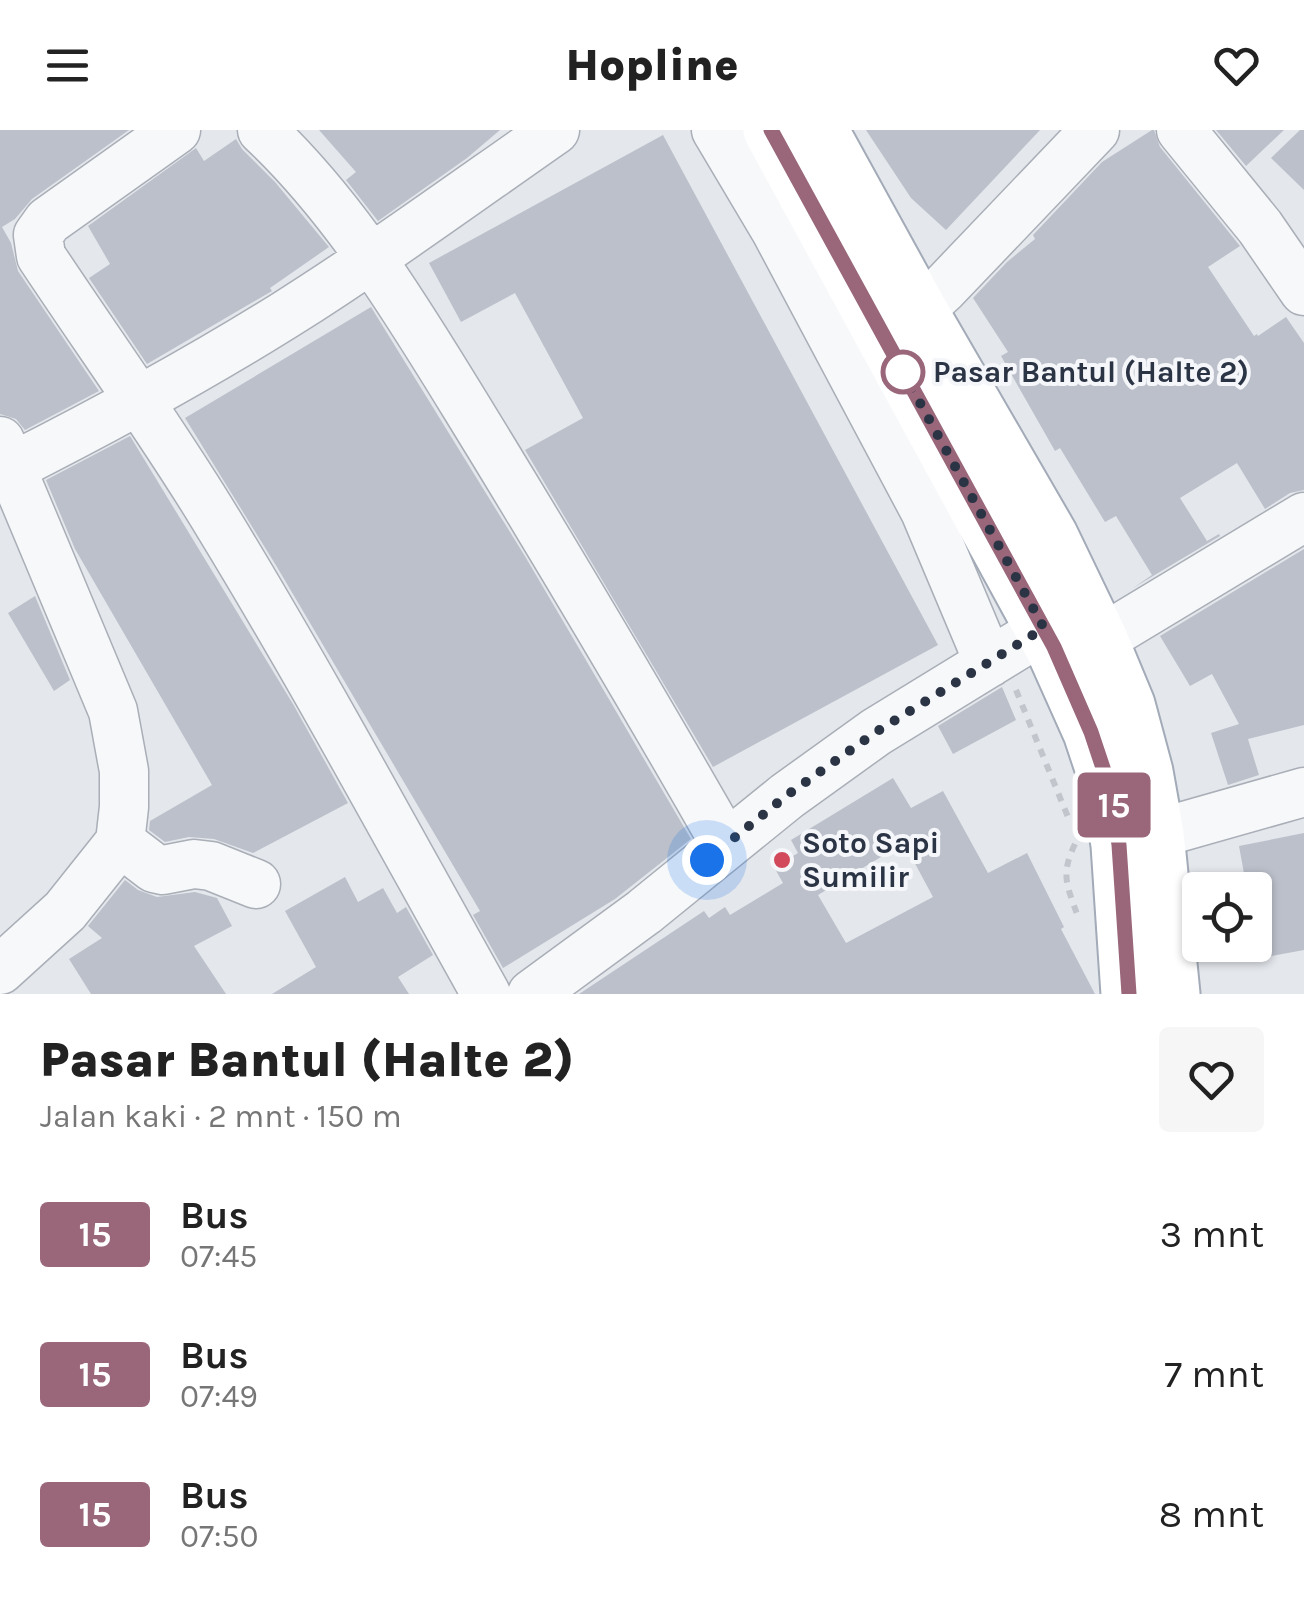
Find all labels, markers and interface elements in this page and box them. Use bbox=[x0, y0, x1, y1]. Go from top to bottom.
icon: menu bbox=[40, 38, 95, 93]
icon: heart bbox=[1209, 38, 1264, 93]
text: Hopline bbox=[565, 39, 739, 91]
marker: Pasar Bantul (Halte 2) bbox=[882, 351, 924, 393]
place label: Pasar Bantul (Halte 2) bbox=[933, 354, 1249, 390]
line badge: 15 bbox=[1069, 772, 1159, 838]
text: 15 bbox=[1098, 785, 1130, 826]
place label: Soto Sapi Sumilir bbox=[802, 825, 939, 895]
your location bbox=[682, 835, 732, 885]
marker: Soto Sapi Sumilir bbox=[771, 849, 793, 871]
map controls bbox=[1182, 872, 1272, 962]
button: locate bbox=[1182, 872, 1272, 962]
button: heart bbox=[1159, 1027, 1264, 1132]
text: Pasar Bantul (Halte 2) bbox=[40, 1032, 574, 1088]
text: Jalan kaki · 2 mnt · 150 m bbox=[40, 1098, 402, 1135]
text: Bus bbox=[180, 1193, 249, 1238]
text: 3 mnt bbox=[1160, 1212, 1264, 1257]
text: 15 bbox=[79, 1214, 111, 1255]
text: 07:45 bbox=[180, 1238, 257, 1275]
text: Bus bbox=[180, 1333, 249, 1378]
text: 7 mnt bbox=[1164, 1352, 1264, 1397]
text: 15 bbox=[79, 1354, 111, 1395]
text: 07:49 bbox=[180, 1378, 258, 1415]
text: Bus bbox=[180, 1473, 249, 1518]
text: 8 mnt bbox=[1159, 1492, 1264, 1537]
text: 15 bbox=[79, 1494, 111, 1535]
text: 07:50 bbox=[180, 1518, 258, 1555]

